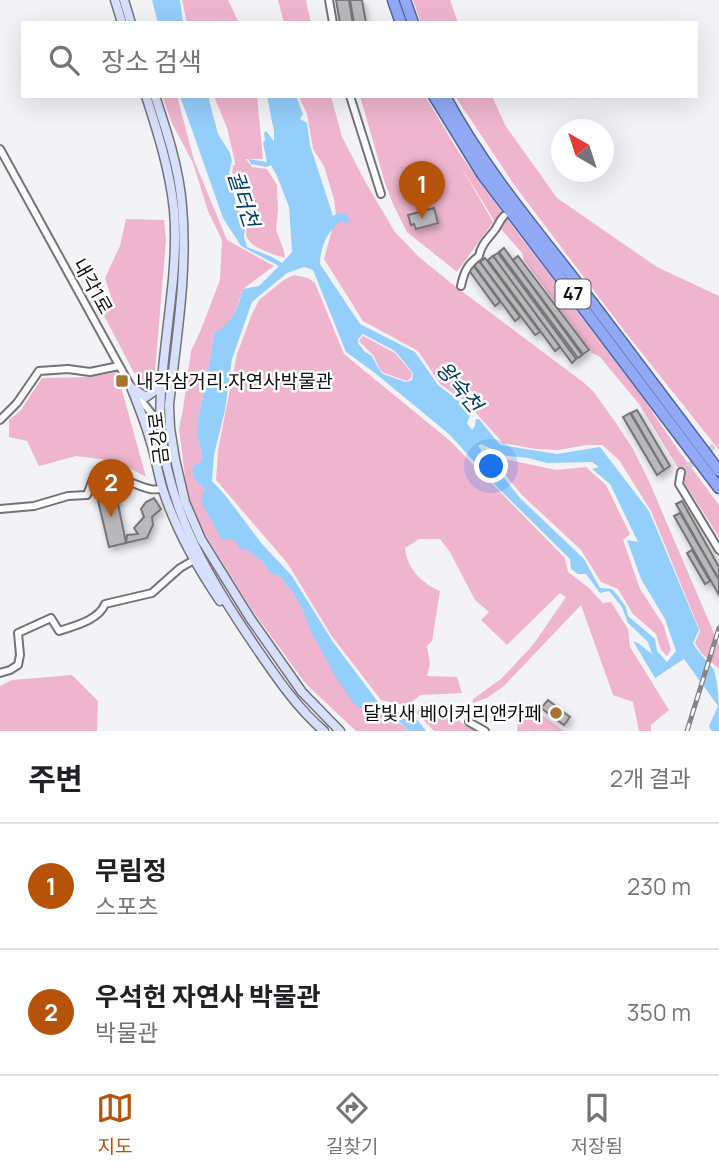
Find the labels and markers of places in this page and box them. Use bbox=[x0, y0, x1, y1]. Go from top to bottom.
pin: 1 bbox=[399, 161, 445, 219]
place label: 내각삼거리.자연사박물관 bbox=[136, 368, 333, 394]
marker: 내각삼거리.자연사박물관 bbox=[114, 373, 130, 389]
pin: 2 bbox=[88, 459, 134, 517]
place label: 달빛새 베이커리앤카페 bbox=[363, 700, 542, 726]
marker: 달빛새 베이커리앤카페 bbox=[548, 705, 564, 721]

